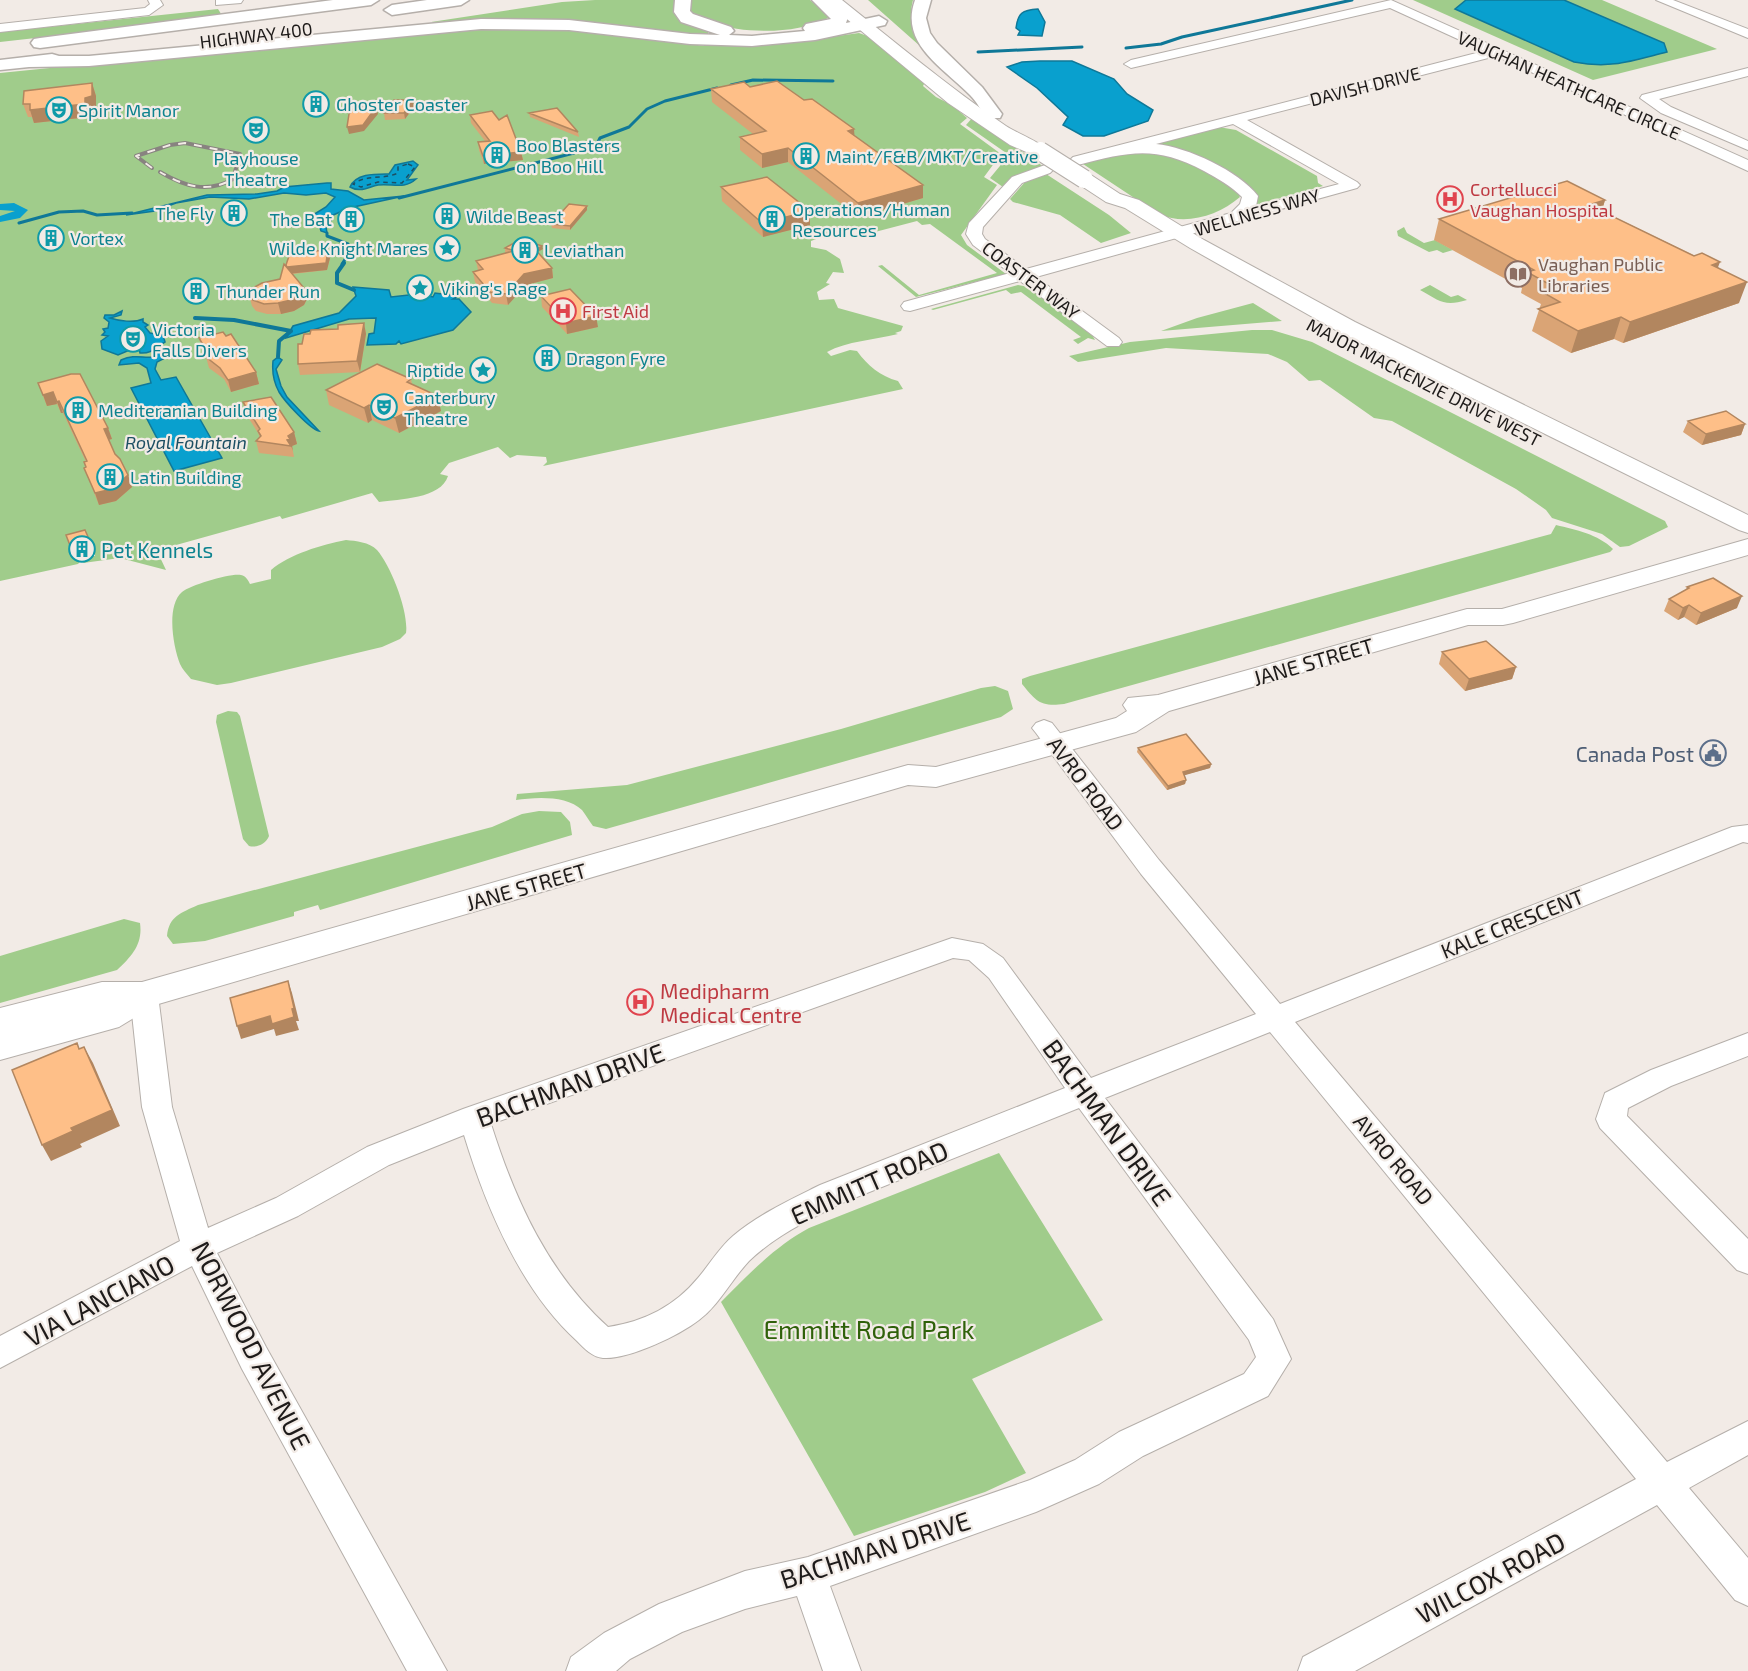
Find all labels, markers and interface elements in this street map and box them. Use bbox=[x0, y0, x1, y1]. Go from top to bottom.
street label: HIGHWAY 400 bbox=[198, 17, 314, 53]
street label: VAUGHAN HEATHCARE CIRCLE bbox=[1454, 26, 1684, 144]
street label: DAVISH DRIVE bbox=[1307, 62, 1423, 110]
building icon: Ghoster Coaster bbox=[301, 89, 331, 119]
place label: Ghoster Coaster bbox=[336, 93, 468, 115]
theatre icon: Spirit Manor bbox=[44, 95, 74, 125]
place label: Spirit Manor bbox=[78, 99, 179, 121]
theatre icon: Playhouse Theatre bbox=[241, 115, 271, 145]
place label: Boo Blasters on Boo Hill bbox=[516, 134, 620, 177]
building icon: Boo Blasters on Boo Hill bbox=[482, 140, 512, 170]
building icon: Maint/F&B/MKT/Creative bbox=[791, 141, 821, 171]
place label: Maint/F&B/MKT/Creative bbox=[826, 145, 1038, 167]
place label: Playhouse Theatre bbox=[213, 147, 299, 190]
place label: Cortellucci Vaughan Hospital bbox=[1470, 178, 1614, 221]
street label: WELLNESS WAY bbox=[1192, 183, 1323, 240]
hospital icon: Cortellucci Vaughan Hospital bbox=[1435, 184, 1465, 214]
building icon: The Fly bbox=[219, 198, 249, 228]
place label: Operations/Human Resources bbox=[792, 198, 950, 241]
building icon: Wilde Beast bbox=[432, 201, 462, 231]
place label: The Fly bbox=[155, 202, 214, 224]
building icon: The Bat bbox=[336, 204, 366, 234]
building icon: Operations/Human Resources bbox=[757, 204, 787, 234]
place label: Wilde Beast bbox=[466, 205, 564, 227]
place label: The Bat bbox=[270, 208, 332, 230]
building icon: Vortex bbox=[36, 223, 66, 253]
place label: Vortex bbox=[70, 227, 124, 249]
place icon: Wilde Knight Mares bbox=[432, 233, 462, 263]
building icon: Leviathan bbox=[510, 235, 540, 265]
street label: COASTER WAY bbox=[978, 236, 1084, 324]
place label: Wilde Knight Mares bbox=[269, 237, 428, 259]
place label: Leviathan bbox=[544, 239, 624, 261]
place label: Vaughan Public Libraries bbox=[1538, 253, 1663, 296]
library icon: Vaughan Public Libraries bbox=[1503, 259, 1533, 289]
place icon: Viking's Rage bbox=[405, 273, 435, 303]
building icon: Thunder Run bbox=[181, 276, 211, 306]
place label: Viking's Rage bbox=[440, 277, 547, 299]
place label: Thunder Run bbox=[216, 280, 320, 302]
hospital icon: First Aid bbox=[548, 296, 578, 326]
place label: First Aid bbox=[582, 300, 649, 322]
street label: MAJOR MACKENZIE DRIVE WEST bbox=[1303, 313, 1545, 451]
place label: Victoria Falls Divers bbox=[152, 318, 247, 361]
theatre icon: Victoria Falls Divers bbox=[118, 324, 148, 354]
building icon: Dragon Fyre bbox=[532, 343, 562, 373]
place label: Dragon Fyre bbox=[566, 347, 666, 369]
place icon: Riptide bbox=[468, 355, 498, 385]
place label: Riptide bbox=[407, 359, 464, 381]
place label: Canterbury Theatre bbox=[404, 386, 496, 429]
theatre icon: Canterbury Theatre bbox=[369, 392, 399, 422]
building icon: Mediteranian Building bbox=[63, 395, 93, 425]
place label: Mediteranian Building bbox=[98, 399, 278, 421]
water label: Royal Fountain bbox=[125, 431, 247, 453]
building icon: Latin Building bbox=[95, 462, 125, 492]
place label: Latin Building bbox=[130, 466, 241, 488]
building icon: Pet Kennels bbox=[67, 534, 97, 564]
place label: Pet Kennels bbox=[101, 537, 213, 562]
street label: JANE STREET bbox=[1250, 632, 1376, 690]
street label: AVRO ROAD bbox=[1043, 731, 1129, 835]
public building icon: Canada Post bbox=[1698, 738, 1728, 768]
place label: Canada Post bbox=[1576, 741, 1694, 766]
street label: JANE STREET bbox=[463, 857, 589, 915]
street label: KALE CRESCENT bbox=[1437, 883, 1587, 963]
place label: Medipharm Medical Centre bbox=[660, 978, 802, 1027]
hospital icon: Medipharm Medical Centre bbox=[625, 987, 655, 1017]
street label: BACHMAN DRIVE bbox=[1037, 1033, 1179, 1211]
street label: BACHMAN DRIVE bbox=[472, 1036, 668, 1132]
street label: AVRO ROAD bbox=[1349, 1109, 1439, 1209]
street label: EMMITT ROAD bbox=[785, 1133, 953, 1231]
street label: NORWOOD AVENUE bbox=[186, 1236, 318, 1454]
street label: VIA LANCIANO bbox=[19, 1247, 179, 1353]
park label: Emmitt Road Park bbox=[763, 1313, 975, 1344]
street label: BACHMAN DRIVE bbox=[776, 1504, 974, 1594]
street label: WILCOX ROAD bbox=[1410, 1525, 1570, 1629]

